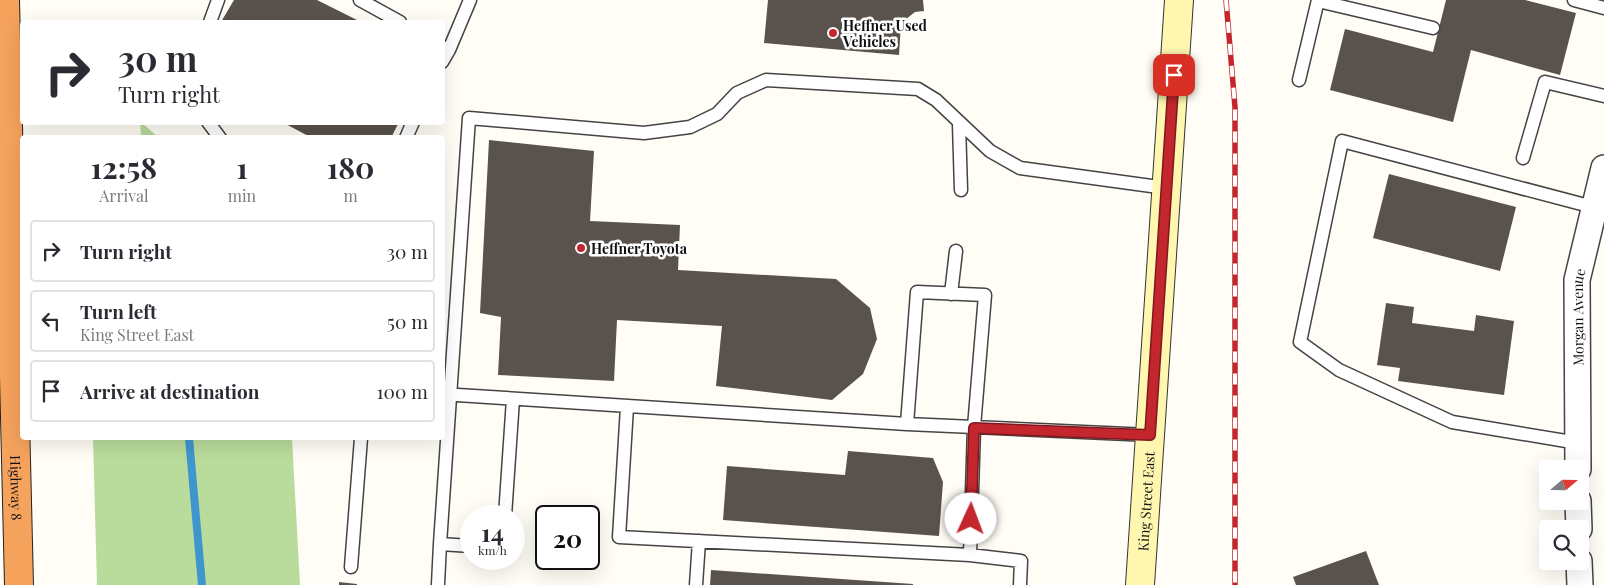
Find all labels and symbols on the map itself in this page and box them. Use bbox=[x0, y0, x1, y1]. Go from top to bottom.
place label: Heffner Used Vehicles bbox=[842, 16, 927, 51]
marker: Heffner Used Vehicles bbox=[827, 27, 839, 39]
pin bbox=[1153, 54, 1195, 96]
place label: Heffner Toyota bbox=[591, 239, 688, 258]
marker: Heffner Toyota bbox=[575, 242, 587, 254]
street label: Morgan Avenue bbox=[1567, 266, 1589, 366]
street label: King Street East bbox=[1133, 450, 1158, 552]
street label: Highway 8 bbox=[6, 455, 27, 521]
north arrow bbox=[1539, 460, 1589, 510]
position arrow bbox=[944, 492, 996, 544]
speed limit sign: 20 bbox=[535, 505, 600, 570]

